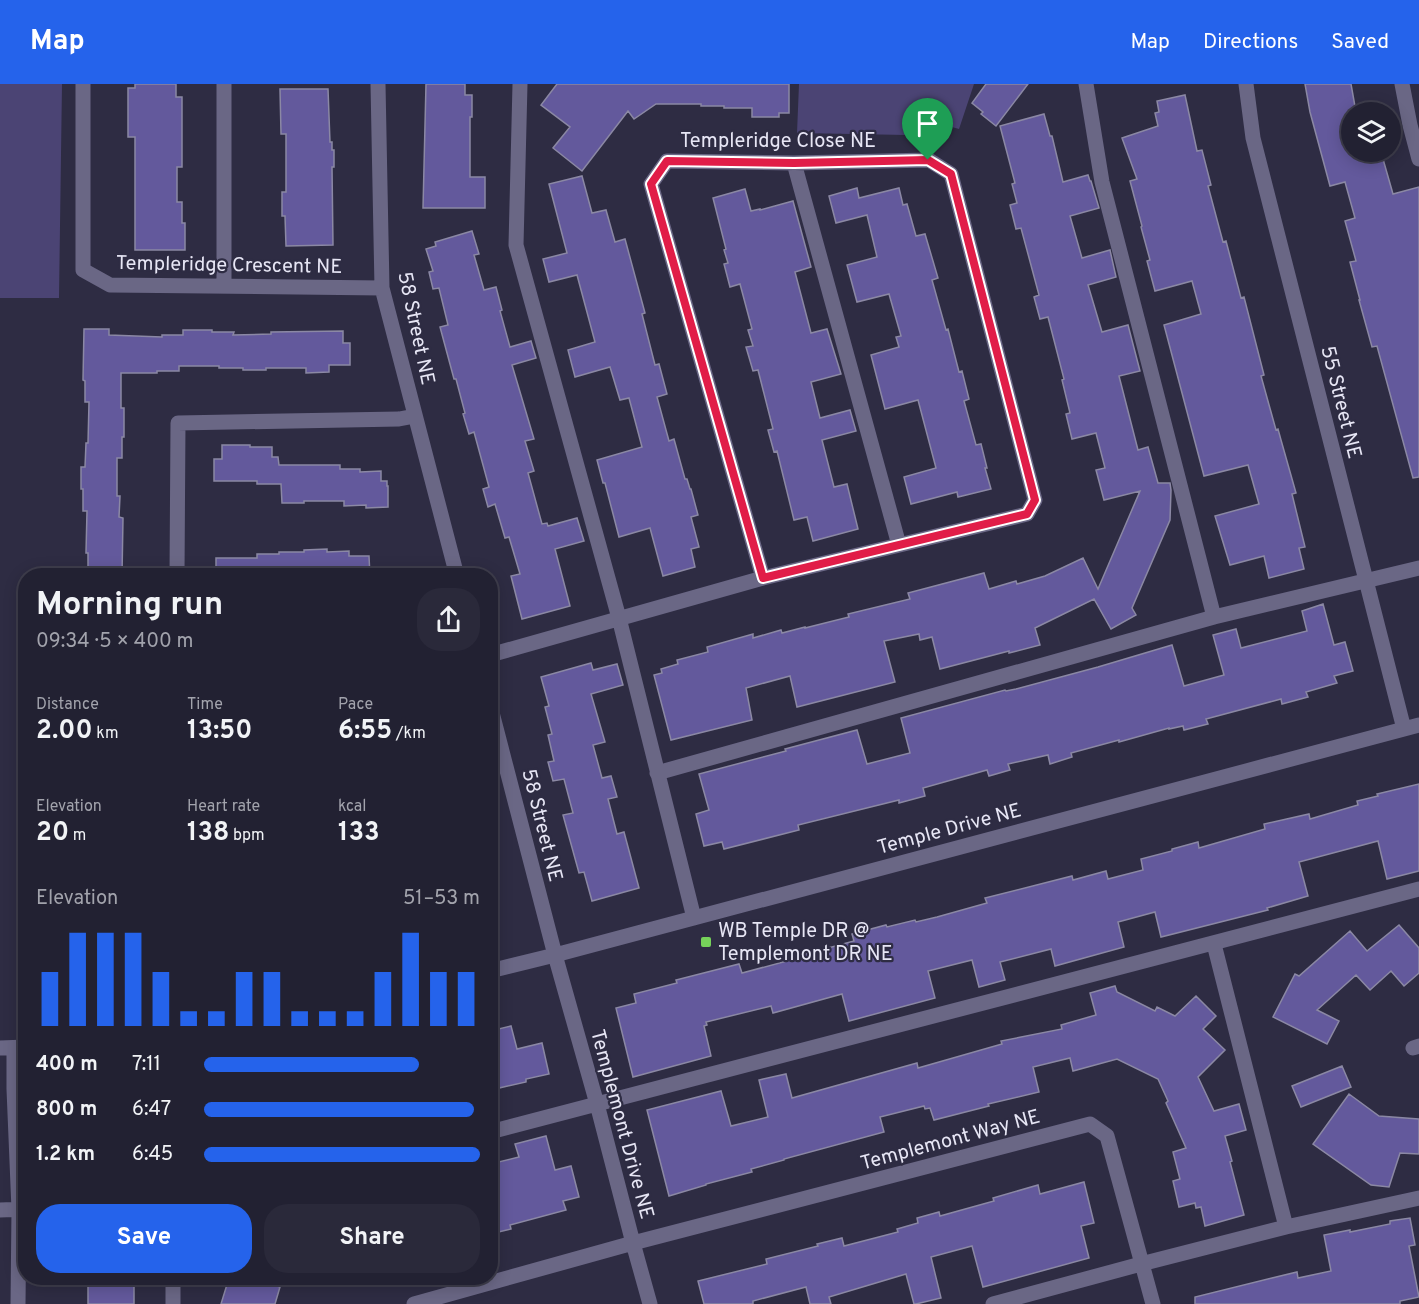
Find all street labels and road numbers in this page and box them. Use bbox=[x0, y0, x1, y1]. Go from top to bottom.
street label: Templeridge Close NE bbox=[680, 129, 876, 155]
street label: Templeridge Crescent NE bbox=[116, 251, 342, 281]
street label: 58 Street NE bbox=[390, 269, 440, 387]
street label: 55 Street NE bbox=[1313, 343, 1367, 462]
street label: 58 Street NE bbox=[515, 766, 568, 885]
street label: Temple Drive NE bbox=[875, 798, 1024, 862]
street label: Templemont Drive NE bbox=[583, 1027, 659, 1222]
street label: Templemont Way NE bbox=[858, 1104, 1043, 1177]

